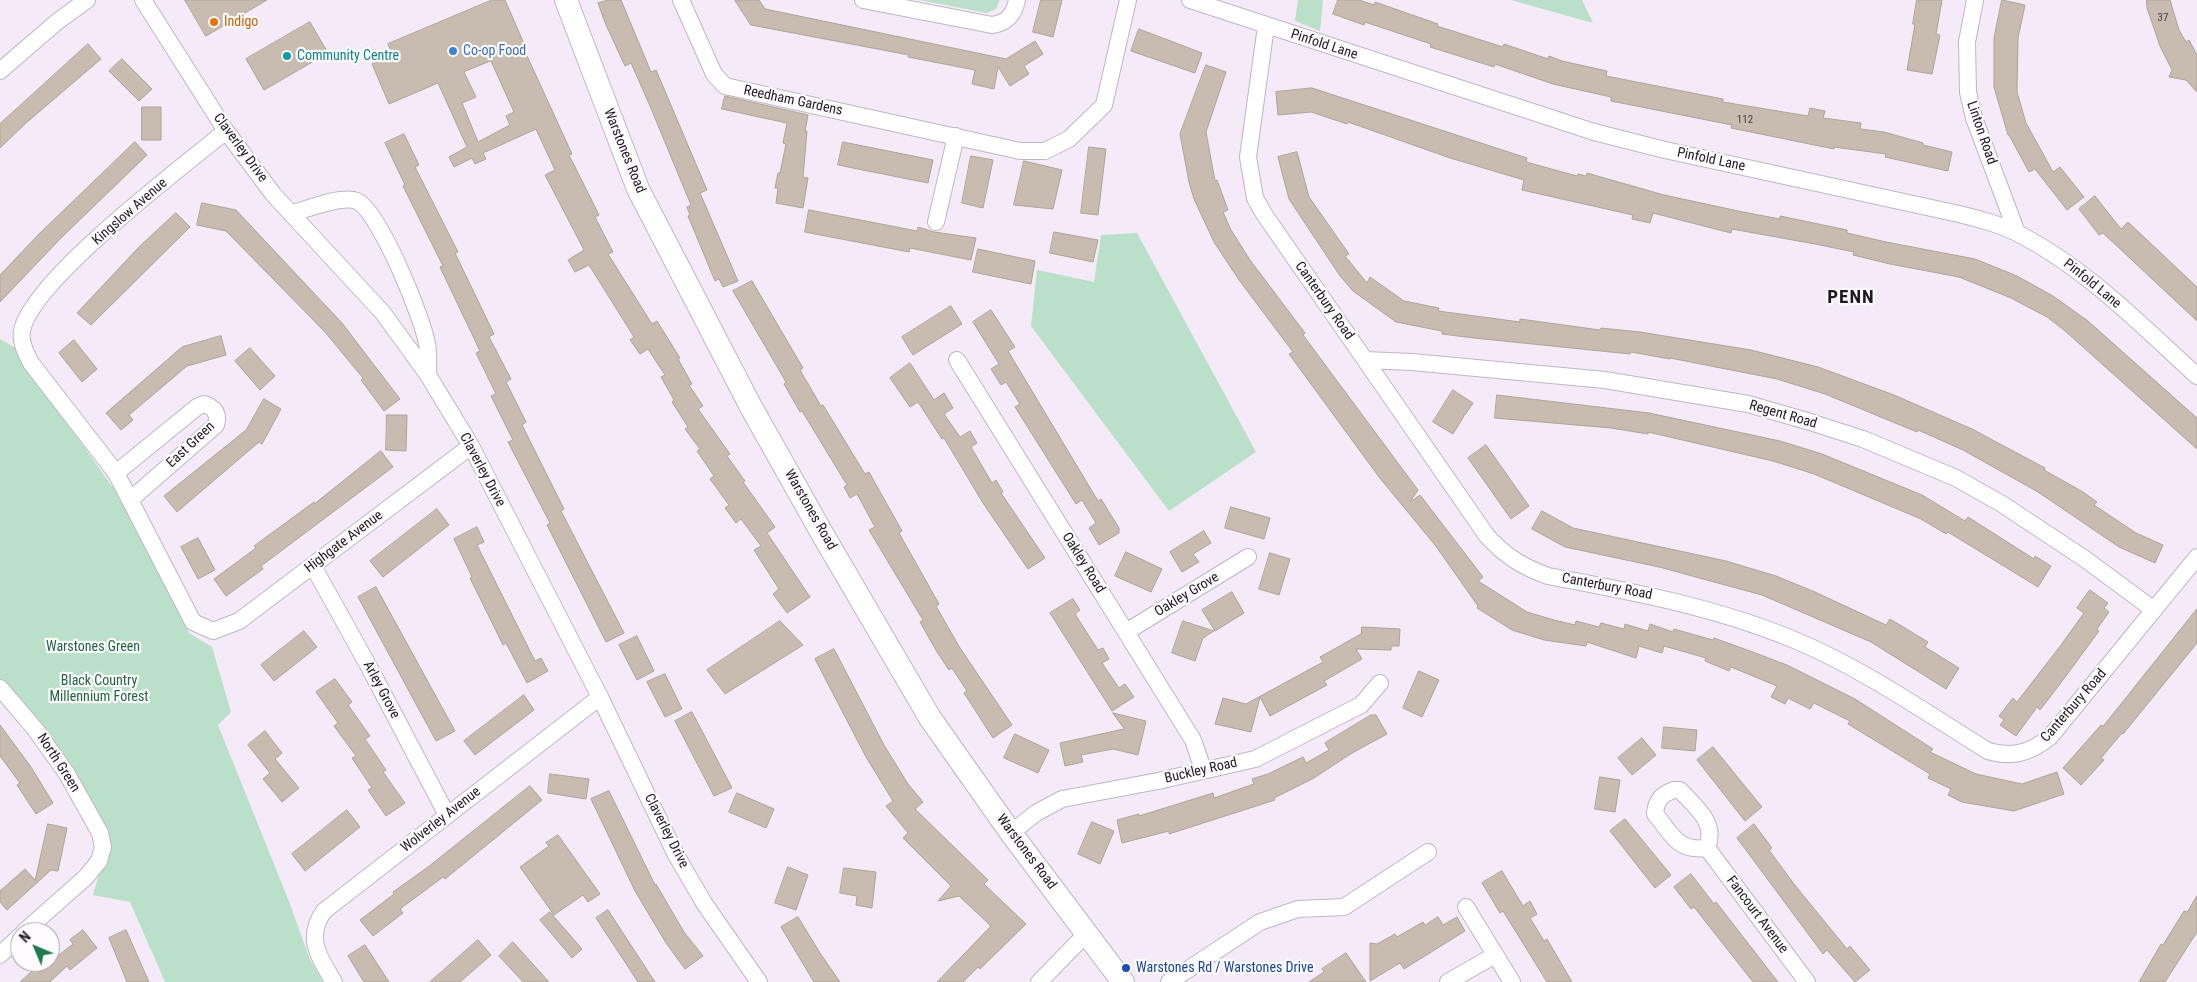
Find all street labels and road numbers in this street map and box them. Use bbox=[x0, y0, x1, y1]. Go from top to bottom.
street label: Pinfold Lane bbox=[1288, 26, 1360, 64]
street label: Reedham Gardens bbox=[742, 82, 844, 120]
street label: Linton Road bbox=[1962, 99, 2000, 167]
street label: Warstones Road bbox=[599, 106, 649, 196]
street label: Claverley Drive bbox=[209, 110, 271, 186]
street label: Pinfold Lane bbox=[1675, 145, 1747, 175]
street label: Kingslow Avenue bbox=[89, 175, 171, 249]
street label: Pinfold Lane bbox=[2060, 256, 2124, 312]
street label: Canterbury Road bbox=[1291, 259, 1357, 343]
street label: Regent Road bbox=[1747, 397, 1819, 433]
street label: East Green bbox=[163, 418, 219, 472]
street label: Claverley Drive bbox=[456, 430, 508, 510]
street label: Warstones Road bbox=[780, 467, 840, 553]
street label: Highgate Avenue bbox=[302, 507, 386, 577]
street label: Oakley Road bbox=[1058, 530, 1108, 596]
street label: Oakley Grove bbox=[1152, 569, 1222, 621]
street label: Canterbury Road bbox=[1560, 570, 1654, 604]
street label: Arley Grove bbox=[359, 658, 403, 722]
street label: Canterbury Road bbox=[2038, 666, 2110, 746]
street label: North Green bbox=[33, 730, 83, 796]
street label: Buckley Road bbox=[1163, 754, 1239, 788]
street label: Wolverley Avenue bbox=[398, 784, 484, 856]
street label: Claverley Drive bbox=[640, 791, 692, 871]
street label: Warstones Road bbox=[992, 811, 1060, 893]
street label: Fancourt Avenue bbox=[1722, 873, 1792, 957]

